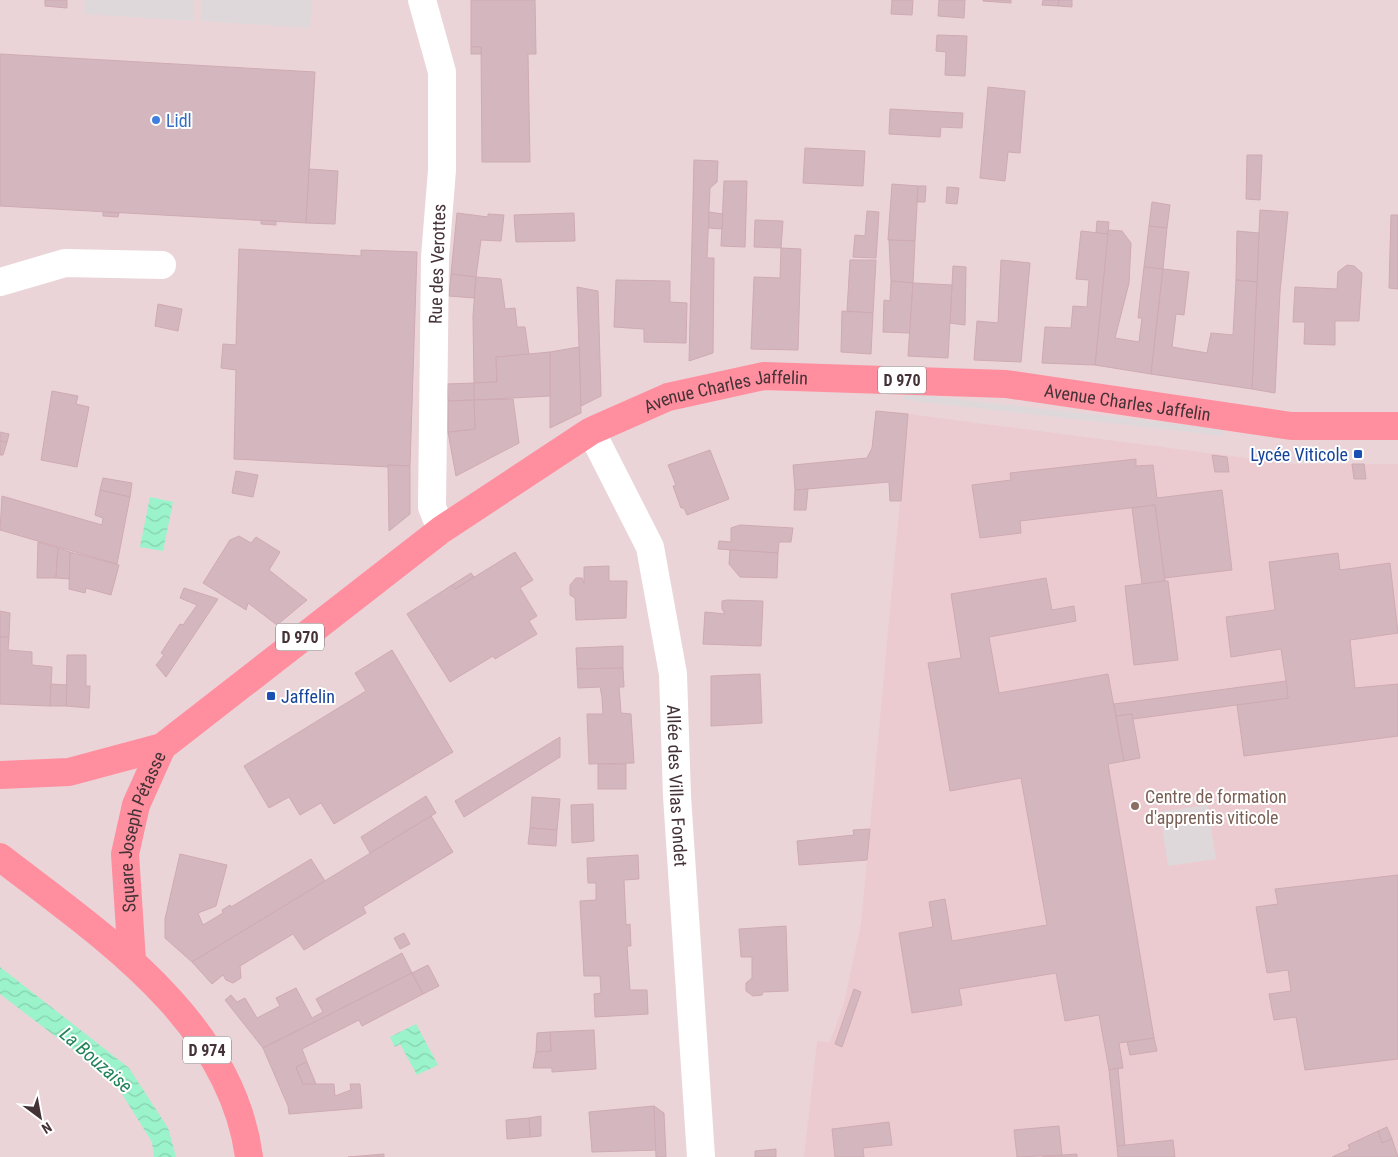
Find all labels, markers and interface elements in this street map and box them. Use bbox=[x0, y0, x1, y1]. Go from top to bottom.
place label: Lidl bbox=[166, 110, 192, 131]
marker: Lidl bbox=[150, 114, 162, 126]
street label: Rue des Verottes bbox=[424, 204, 450, 324]
street label: Avenue Charles Jaffelin bbox=[640, 365, 808, 417]
road number: D 970 bbox=[878, 366, 926, 394]
street label: Avenue Charles Jaffelin bbox=[1043, 379, 1212, 425]
place label: Lycée Viticole bbox=[1250, 444, 1348, 465]
marker: Lycée Viticole bbox=[1352, 448, 1364, 460]
road number: D 970 bbox=[276, 624, 324, 650]
place label: Jaffelin bbox=[281, 686, 335, 707]
marker: Jaffelin bbox=[265, 690, 277, 702]
street label: Allée des Villas Fondet bbox=[664, 704, 692, 867]
street label: Square Joseph Pétasse bbox=[114, 748, 169, 913]
place label: Centre de formation d'apprentis viticole bbox=[1145, 786, 1287, 828]
marker: Centre de formation d'apprentis viticole bbox=[1129, 800, 1141, 812]
water label: La Bouzaise bbox=[55, 1022, 137, 1098]
road number: D 974 bbox=[183, 1036, 231, 1064]
north arrow bbox=[15, 1092, 65, 1142]
text: N bbox=[39, 1119, 55, 1137]

